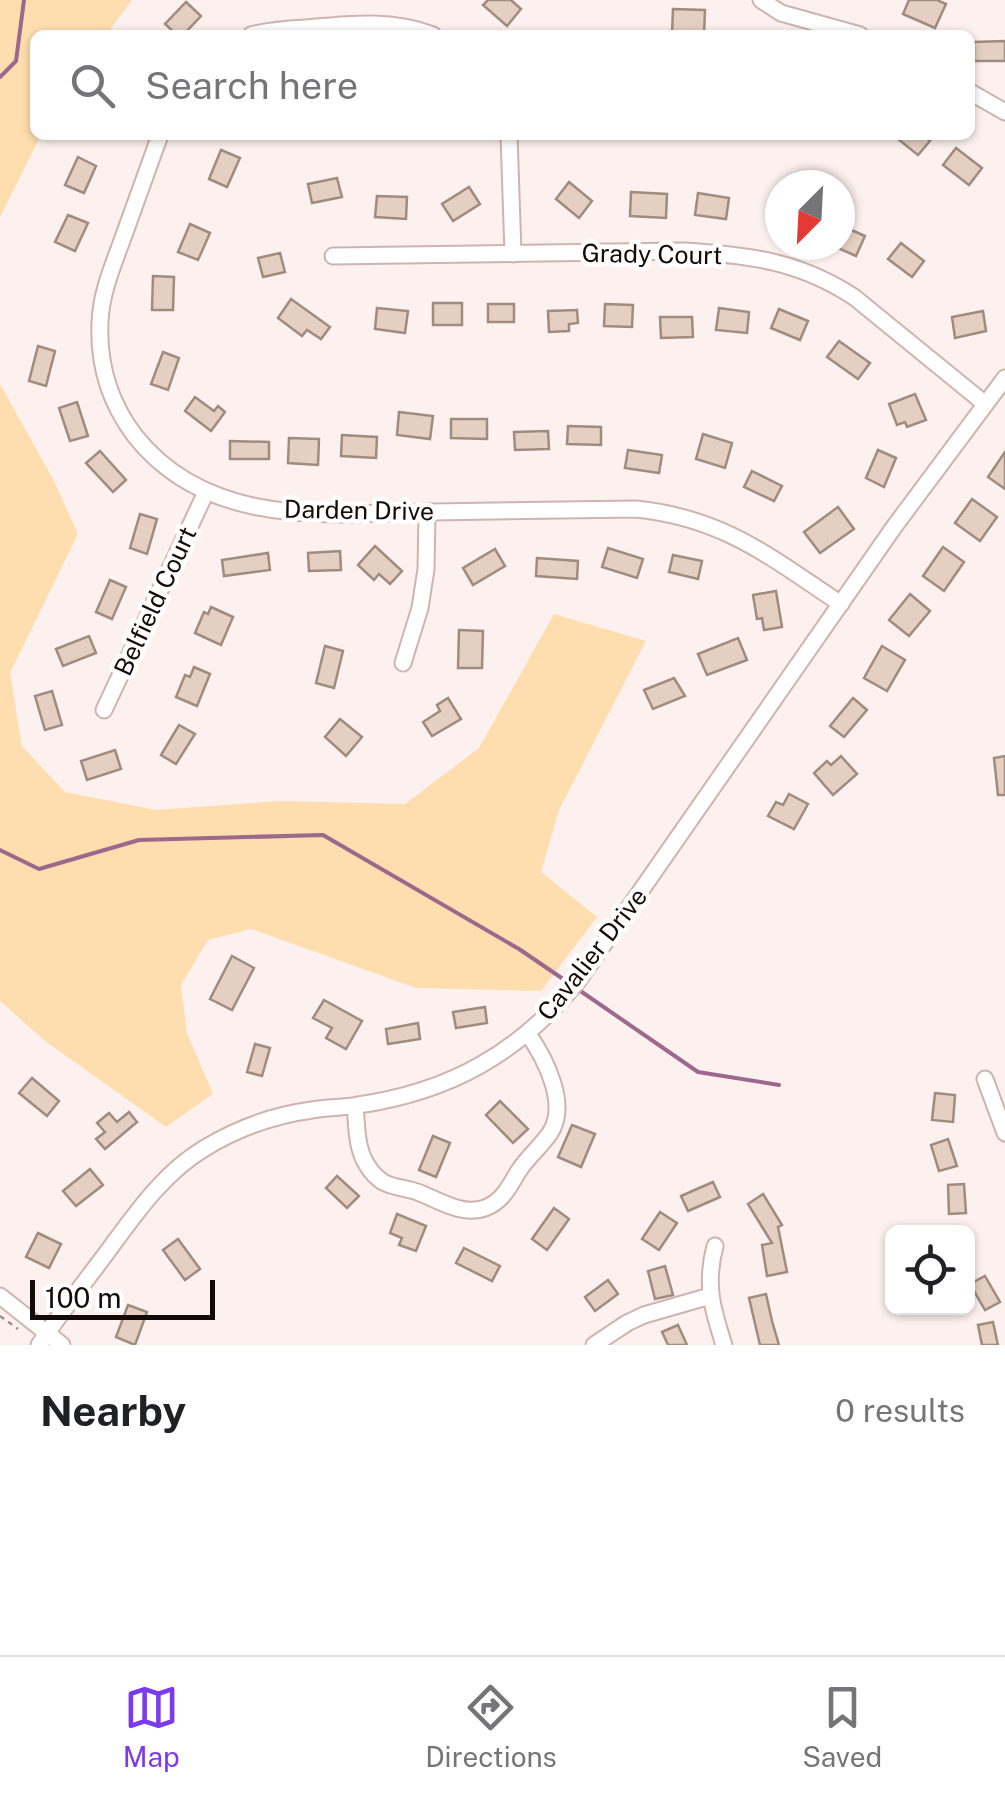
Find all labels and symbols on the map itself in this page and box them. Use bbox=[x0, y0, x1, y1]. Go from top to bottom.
north arrow bbox=[765, 170, 855, 260]
street label: Grady Court bbox=[581, 238, 723, 270]
street label: Darden Drive bbox=[284, 494, 434, 526]
street label: Belfield Court bbox=[107, 522, 203, 680]
street label: Cavalier Drive bbox=[531, 882, 653, 1026]
scale bar bbox=[30, 1275, 215, 1320]

